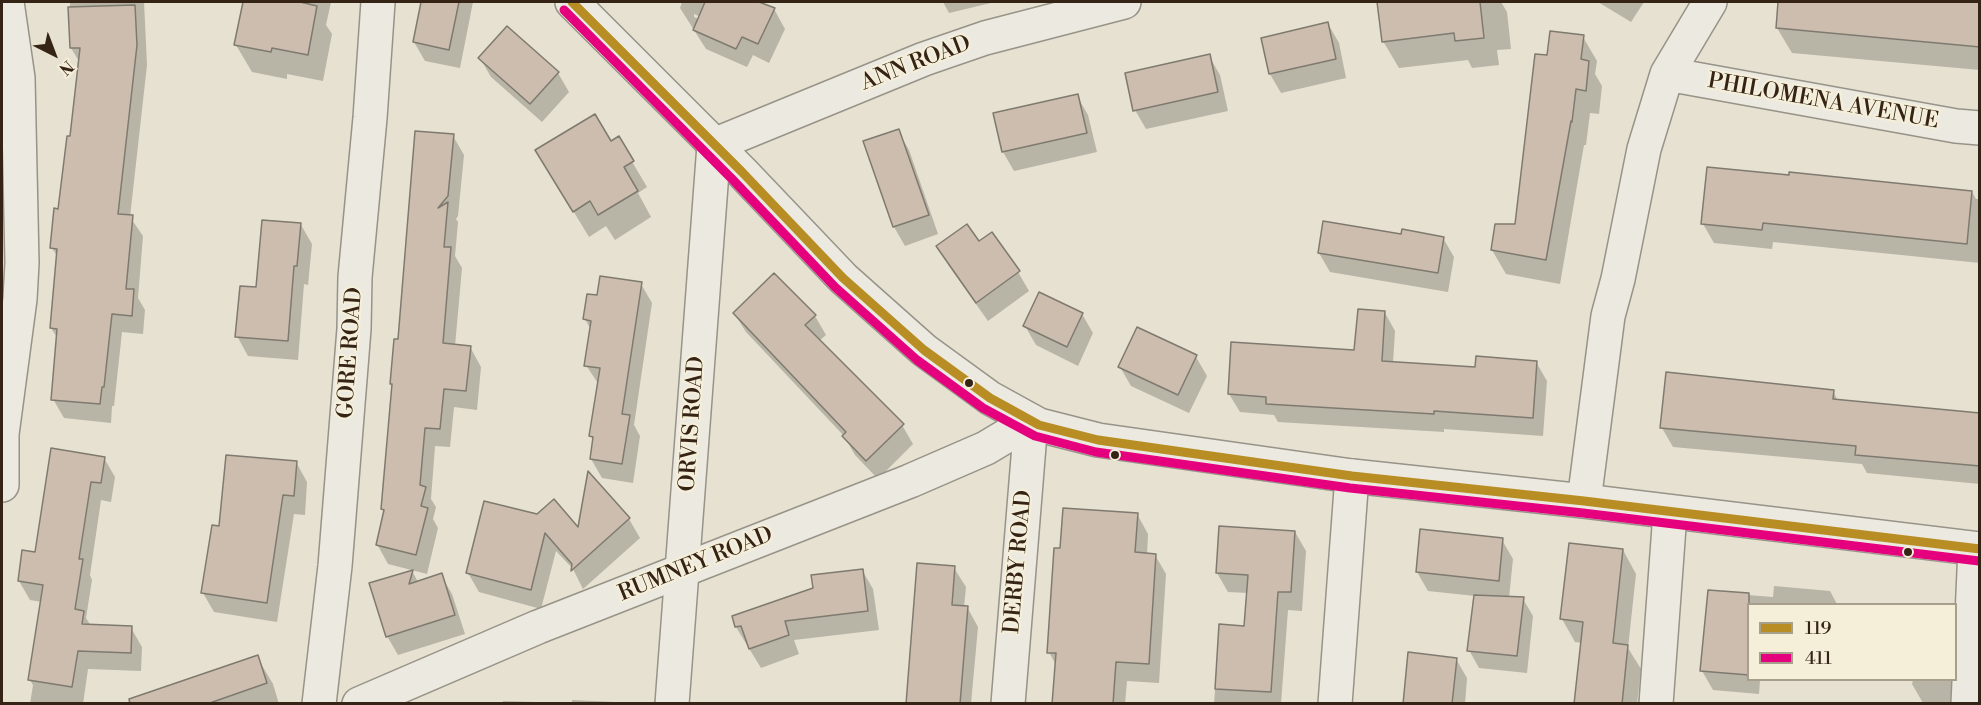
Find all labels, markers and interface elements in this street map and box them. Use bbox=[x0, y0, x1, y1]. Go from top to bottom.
north arrow bbox=[24, 24, 84, 84]
street label: ANN ROAD bbox=[857, 31, 975, 97]
text: N bbox=[55, 56, 77, 79]
street label: PHILOMENA AVENUE bbox=[1705, 69, 1941, 135]
street label: GORE ROAD bbox=[333, 286, 369, 420]
street label: ORVIS ROAD bbox=[675, 355, 711, 493]
unlabelled marker bbox=[963, 377, 975, 389]
unlabelled marker bbox=[1109, 449, 1121, 461]
street label: DERBY ROAD bbox=[1000, 489, 1038, 635]
street label: RUMNEY ROAD bbox=[615, 522, 777, 608]
unlabelled marker bbox=[1902, 546, 1914, 558]
legend bbox=[1747, 603, 1957, 681]
text: 119 bbox=[1805, 617, 1831, 640]
text: 411 bbox=[1805, 647, 1832, 670]

